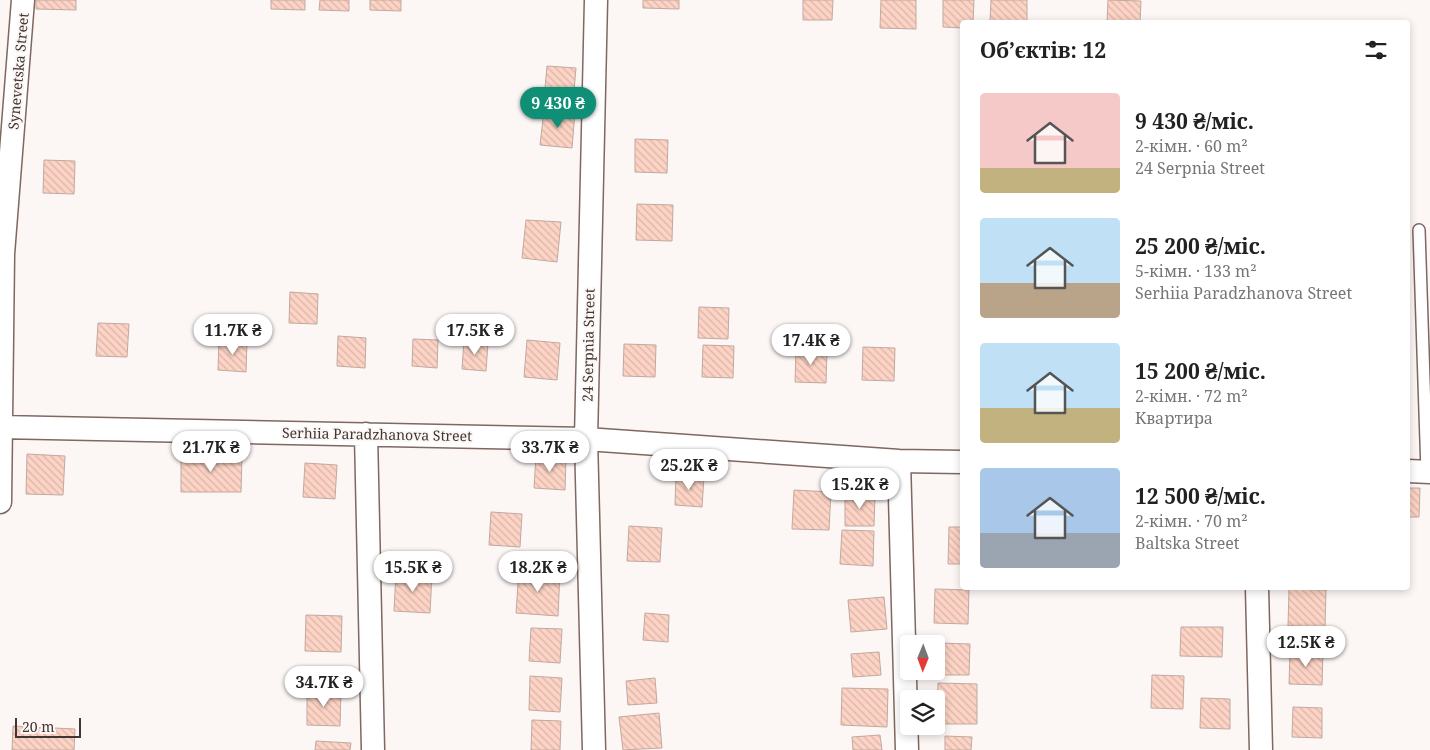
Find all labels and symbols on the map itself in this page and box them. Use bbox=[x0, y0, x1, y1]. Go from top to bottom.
street label: Synevetska Street bbox=[3, 12, 33, 130]
pin: 9 430 ₴ bbox=[512, 86, 604, 129]
street label: 24 Serpnia Street bbox=[578, 288, 598, 402]
pin: 11.7K ₴ bbox=[187, 314, 279, 356]
pin: 17.5K ₴ bbox=[429, 314, 521, 356]
pin: 17.4K ₴ bbox=[765, 324, 857, 366]
street label: Serhiia Paradzhanova Street bbox=[282, 423, 472, 445]
pin: 21.7K ₴ bbox=[165, 430, 257, 473]
pin: 33.7K ₴ bbox=[504, 430, 596, 473]
pin: 25.2K ₴ bbox=[643, 448, 735, 491]
pin: 15.2K ₴ bbox=[814, 468, 906, 510]
pin: 15.5K ₴ bbox=[367, 550, 459, 593]
pin: 18.2K ₴ bbox=[492, 550, 584, 593]
pin: 12.5K ₴ bbox=[1260, 626, 1352, 668]
north arrow bbox=[900, 635, 945, 680]
pin: 34.7K ₴ bbox=[278, 666, 370, 708]
scale bar bbox=[15, 715, 81, 738]

